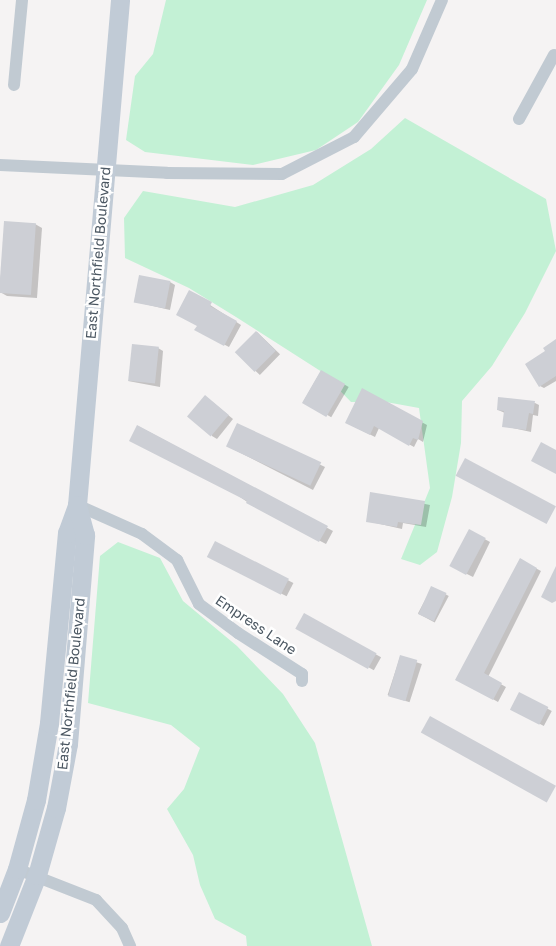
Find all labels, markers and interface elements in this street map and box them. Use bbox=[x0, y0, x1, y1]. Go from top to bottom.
street label: East Northfield Boulevard bbox=[82, 166, 114, 340]
street label: Empress Lane bbox=[212, 592, 300, 658]
street label: East Northfield Boulevard bbox=[54, 597, 88, 771]

